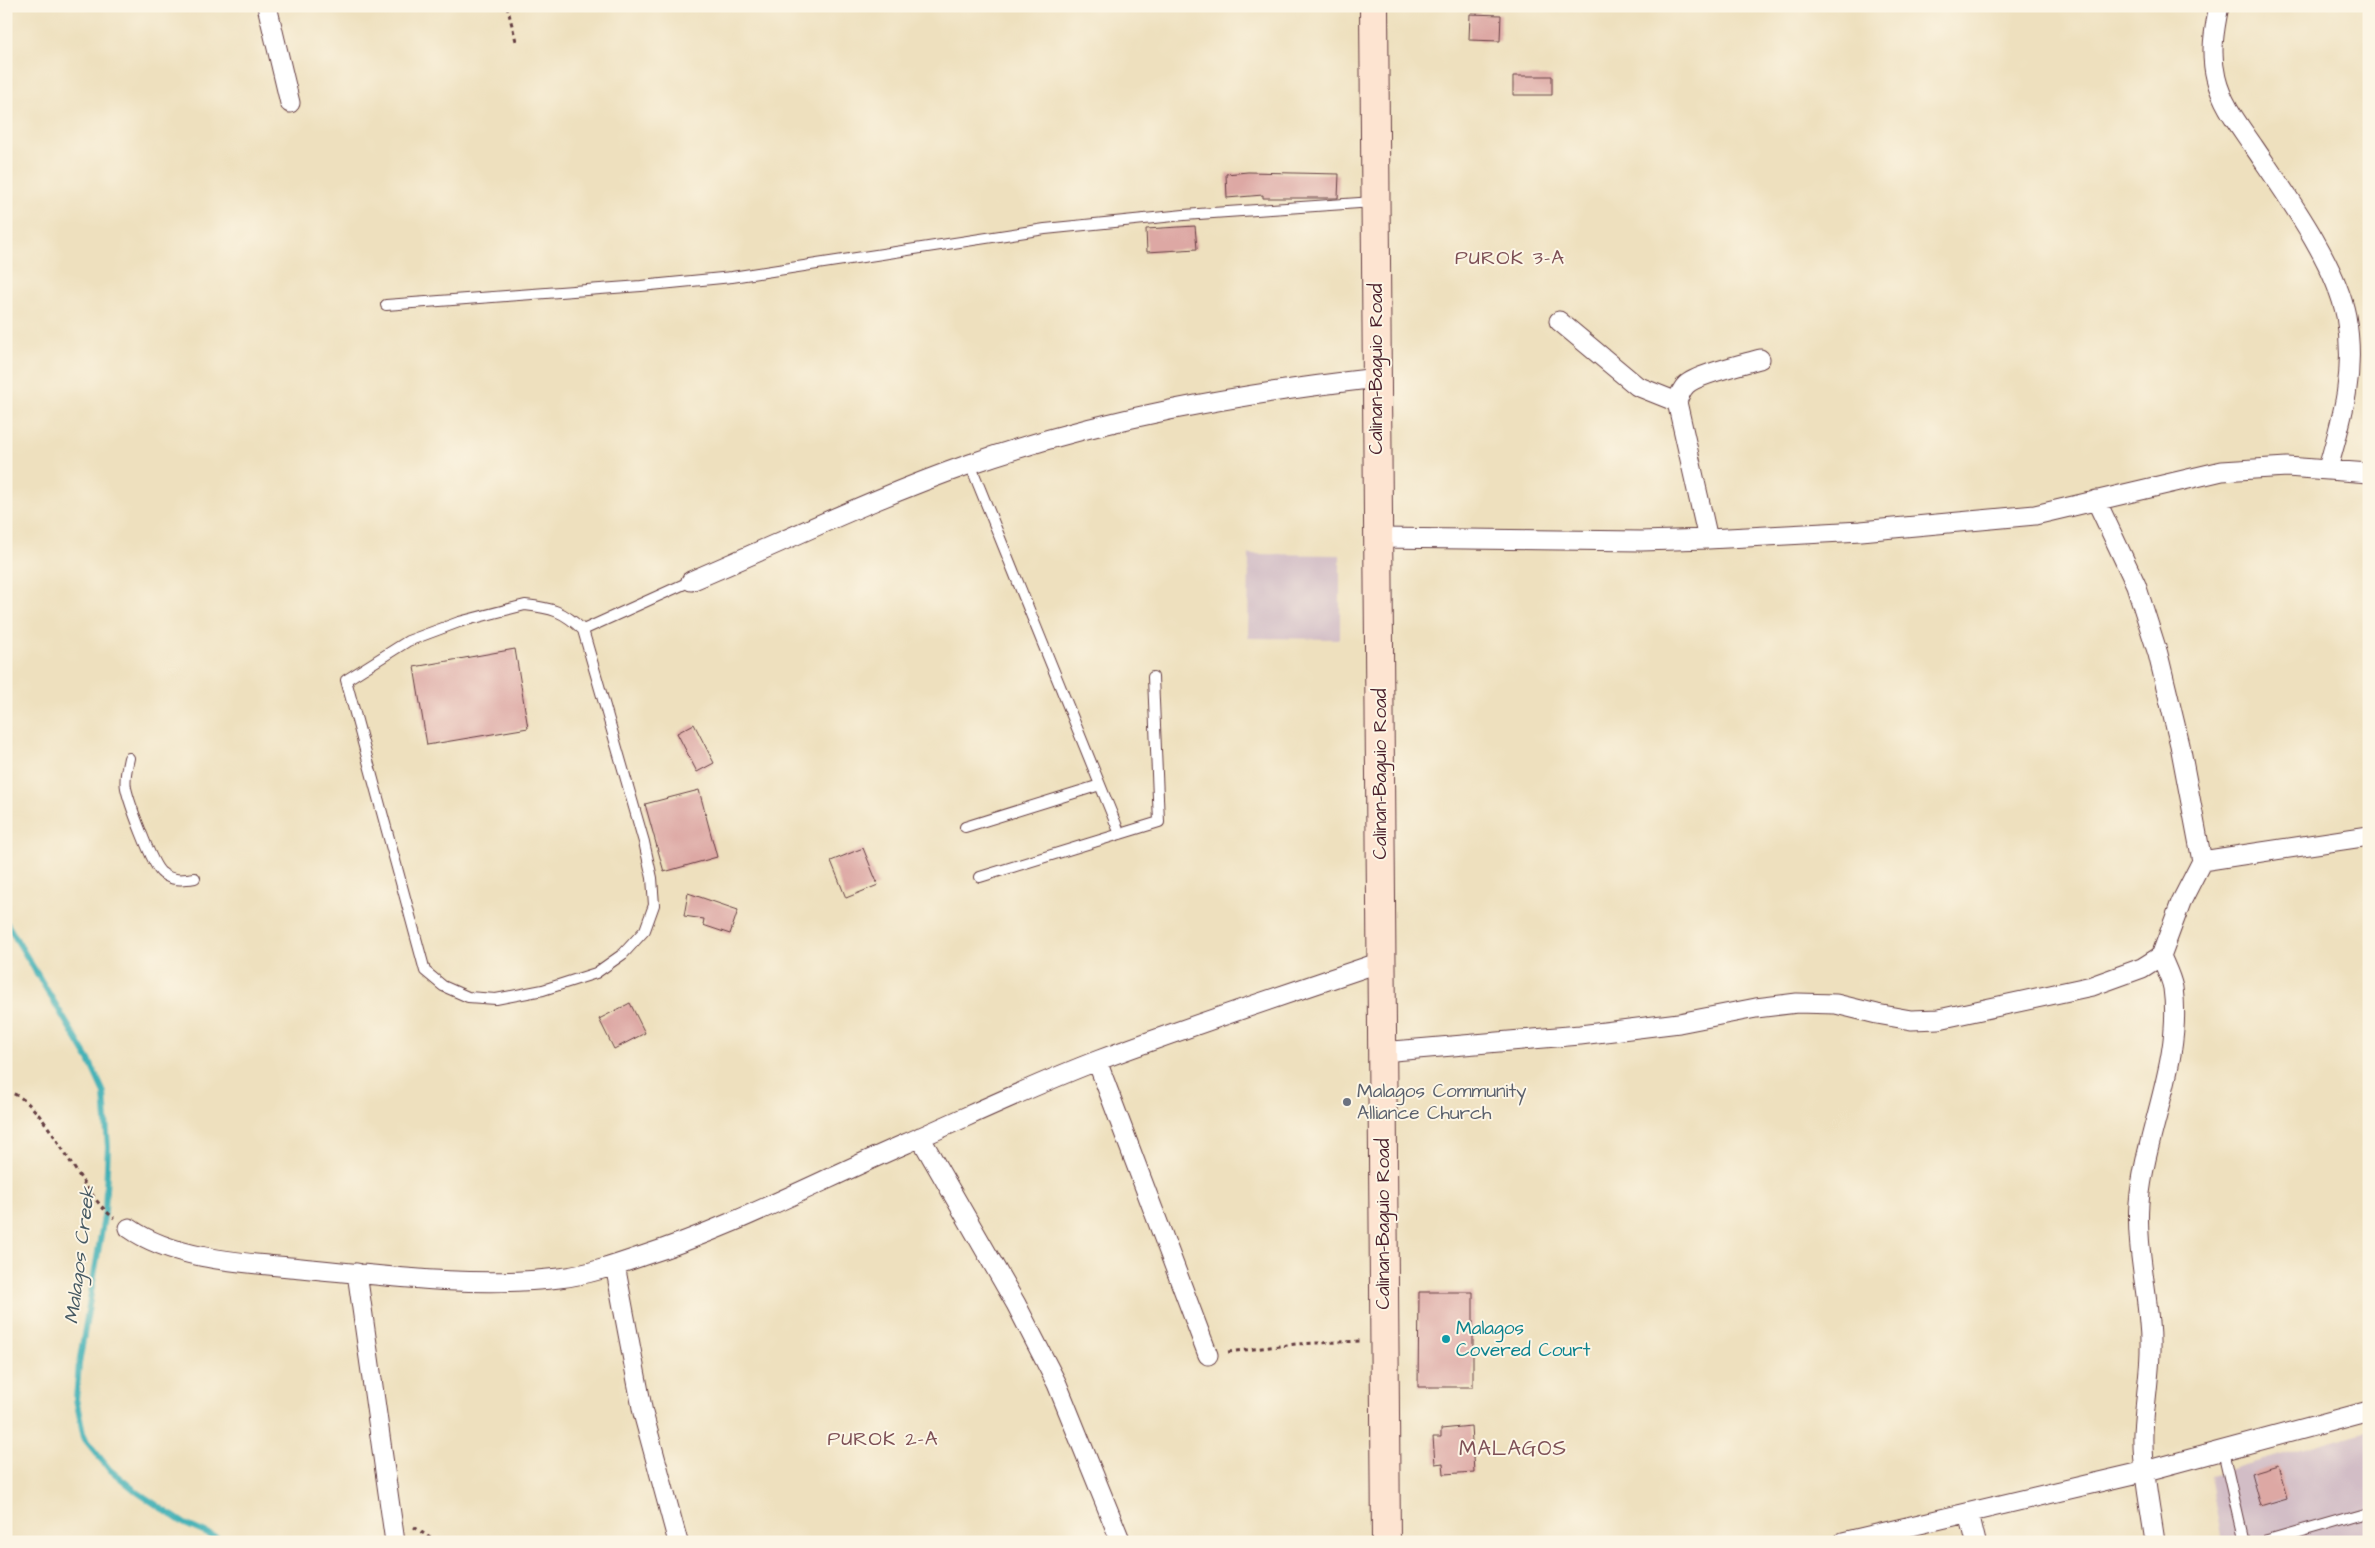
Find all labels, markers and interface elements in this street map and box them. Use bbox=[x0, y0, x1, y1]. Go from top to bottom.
district label: PUROK 3-A bbox=[1455, 244, 1565, 272]
street label: Calinan-Baguio Road bbox=[1363, 283, 1391, 454]
street label: Calinan-Baguio Road bbox=[1367, 688, 1395, 859]
place label: Malagos Community Alliance Church bbox=[1357, 1078, 1527, 1127]
marker: Malagos Community Alliance Church bbox=[1341, 1096, 1353, 1108]
street label: Calinan-Baguio Road bbox=[1370, 1138, 1398, 1309]
water label: Malagos Creek bbox=[58, 1184, 103, 1326]
place label: Malagos Covered Court bbox=[1456, 1315, 1591, 1364]
marker: Malagos Covered Court bbox=[1440, 1333, 1452, 1345]
district label: PUROK 2-A bbox=[827, 1425, 939, 1453]
district label: MALAGOS bbox=[1459, 1434, 1567, 1463]

